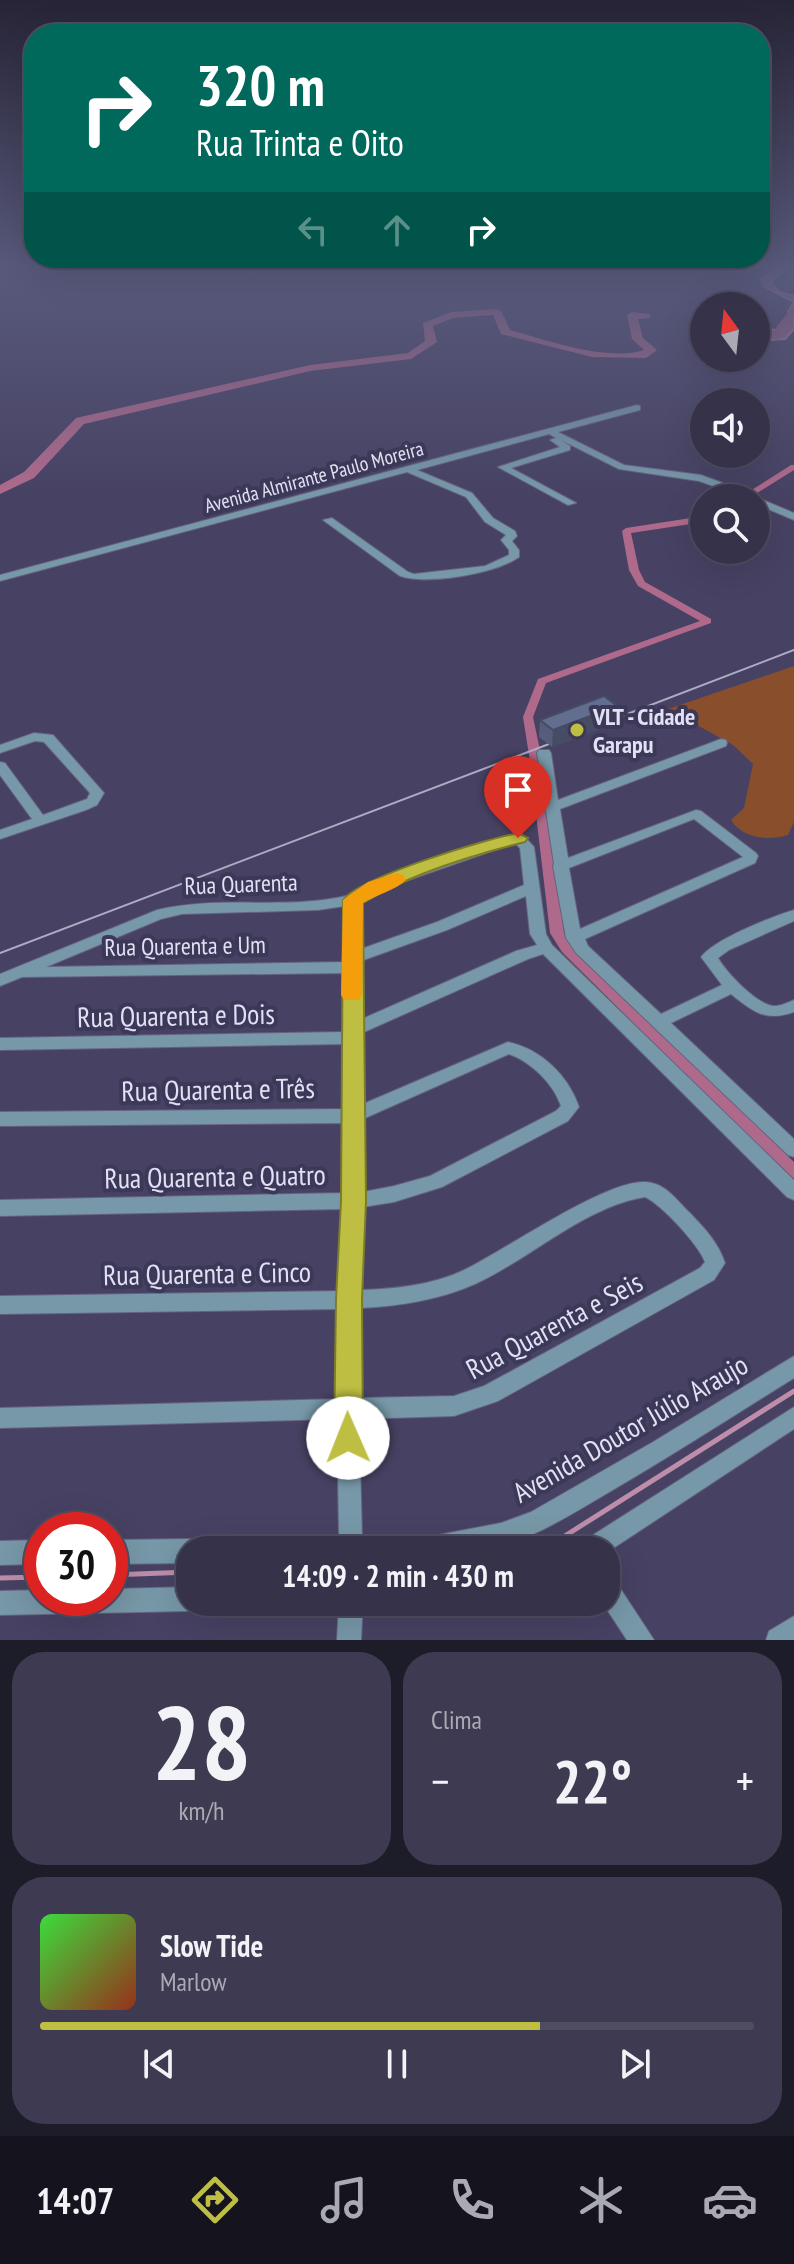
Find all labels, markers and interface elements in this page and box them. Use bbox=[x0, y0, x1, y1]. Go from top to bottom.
text: 320 m bbox=[196, 49, 325, 121]
icon: right bbox=[64, 56, 168, 160]
text: Rua Trinta e Oito bbox=[196, 119, 404, 166]
icon: left bbox=[291, 208, 335, 252]
icon: ahead bbox=[375, 208, 419, 252]
icon: right bbox=[459, 208, 503, 252]
north arrow bbox=[690, 292, 770, 372]
map controls bbox=[690, 292, 770, 564]
button: sound bbox=[690, 388, 770, 468]
street label: Avenida Almirante Paulo Moreira bbox=[202, 435, 426, 519]
button: search bbox=[690, 484, 770, 564]
place label: VLT - Cidade Garapu bbox=[592, 701, 695, 760]
marker: VLT - Cidade Garapu bbox=[568, 721, 586, 739]
pin bbox=[484, 756, 552, 838]
icon: arrive bbox=[496, 768, 540, 812]
street label: Rua Quarenta bbox=[184, 867, 298, 901]
street label: Rua Quarenta e Um bbox=[104, 929, 266, 963]
street label: Rua Quarenta e Dois bbox=[77, 995, 275, 1035]
street label: Rua Quarenta e Três bbox=[121, 1069, 315, 1109]
street label: Rua Quarenta e Quatro bbox=[104, 1156, 326, 1196]
street label: Rua Quarenta e Cinco bbox=[103, 1253, 311, 1293]
street label: Rua Quarenta e Seis bbox=[459, 1263, 649, 1387]
street label: Avenida Doutor Júlio Araujo bbox=[506, 1346, 754, 1510]
position arrow bbox=[306, 1396, 390, 1480]
speed limit sign: 30 bbox=[24, 1512, 128, 1616]
text: 14:09 · 2 min · 430 m bbox=[282, 1556, 514, 1595]
text: 28 bbox=[152, 1674, 251, 1809]
text: Clima bbox=[431, 1703, 482, 1736]
text: 22° bbox=[553, 1742, 632, 1820]
text: − bbox=[431, 1752, 449, 1809]
text: + bbox=[736, 1752, 754, 1809]
text: km/h bbox=[178, 1794, 225, 1827]
text: Slow Tide bbox=[160, 1926, 263, 1965]
text: Marlow bbox=[160, 1965, 226, 1998]
icon: previous bbox=[137, 2042, 181, 2086]
icon: pause bbox=[375, 2042, 419, 2086]
icon: next bbox=[613, 2042, 657, 2086]
icon: directions bbox=[187, 2172, 243, 2228]
icon: music bbox=[316, 2172, 372, 2228]
icon: phone bbox=[444, 2172, 500, 2228]
icon: climate bbox=[573, 2172, 629, 2228]
icon: car bbox=[702, 2172, 758, 2228]
text: 14:07 bbox=[36, 2177, 114, 2224]

